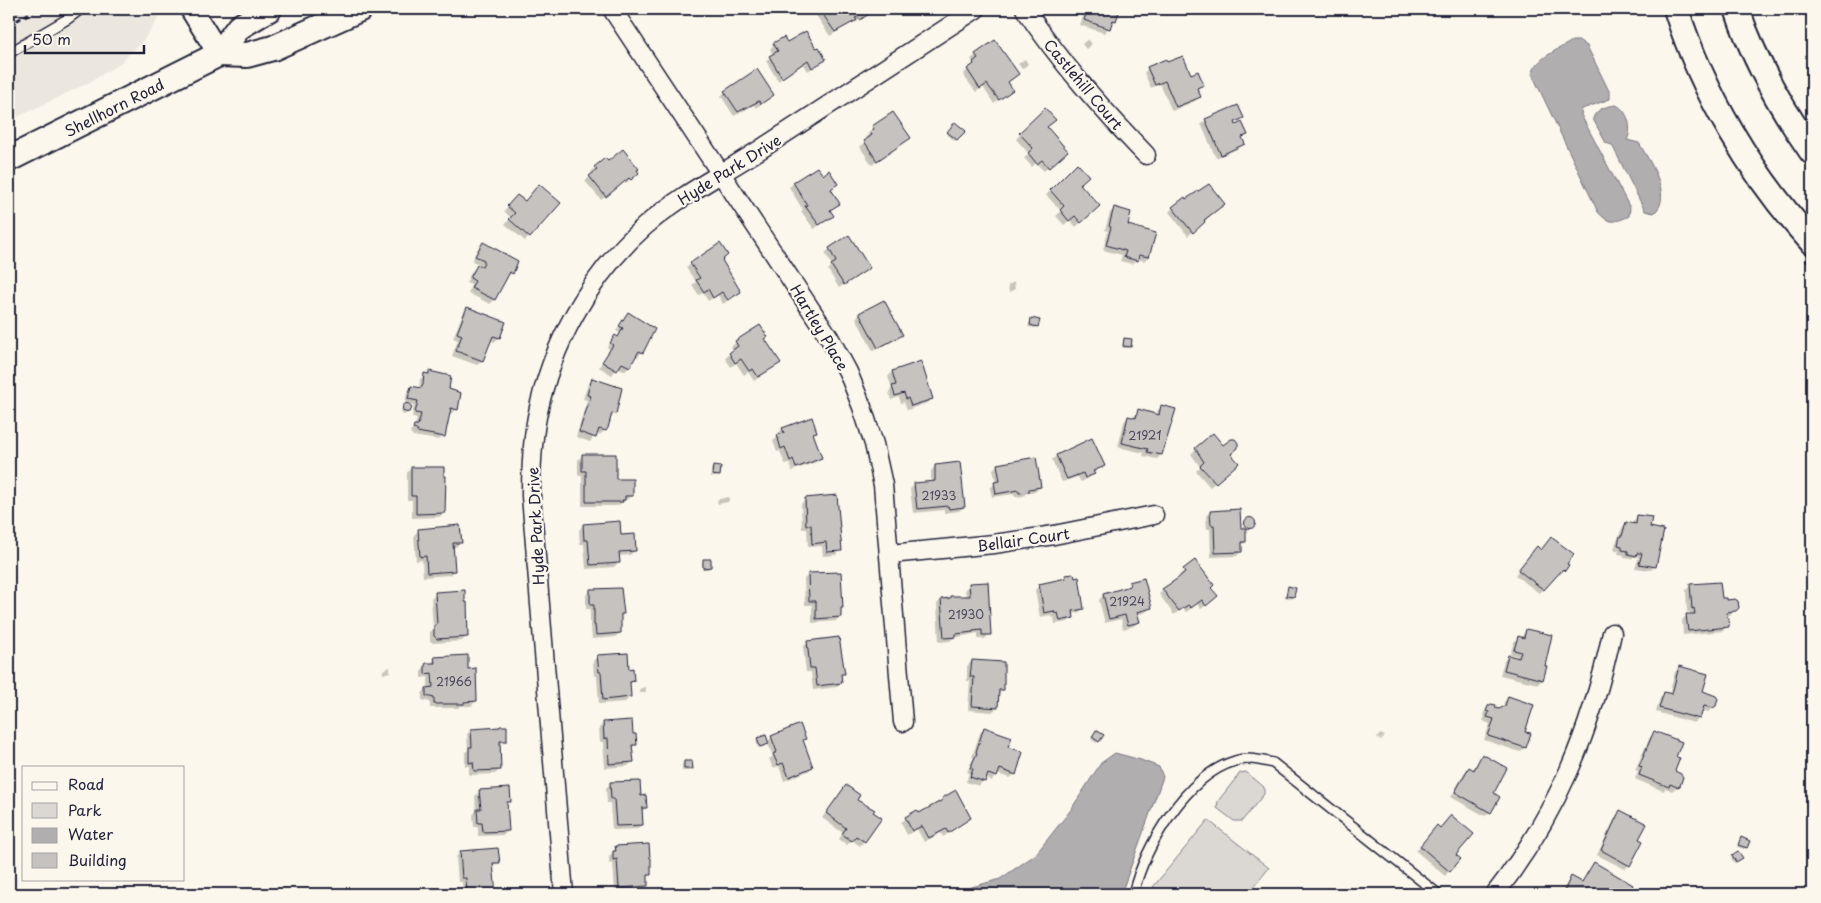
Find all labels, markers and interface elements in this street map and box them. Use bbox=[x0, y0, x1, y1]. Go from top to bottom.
scale bar bbox=[25, 22, 144, 54]
text: 50 m bbox=[32, 27, 71, 50]
street label: Castlehill Court bbox=[1039, 33, 1129, 135]
street label: Shellhorn Road bbox=[60, 72, 168, 142]
street label: Hyde Park Drive bbox=[673, 128, 785, 210]
street label: Hartley Place bbox=[785, 279, 855, 375]
house number: 21921 bbox=[1128, 426, 1162, 444]
street label: Hyde Park Drive bbox=[520, 466, 550, 586]
house number: 21933 bbox=[921, 486, 957, 504]
street label: Bellair Court bbox=[975, 521, 1071, 557]
house number: 21924 bbox=[1109, 592, 1145, 610]
house number: 21930 bbox=[948, 605, 984, 623]
house number: 21966 bbox=[436, 672, 472, 690]
legend bbox=[22, 766, 185, 880]
text: Road bbox=[68, 772, 104, 795]
text: Park bbox=[68, 798, 102, 821]
text: Water bbox=[68, 822, 113, 845]
text: Building bbox=[68, 848, 127, 871]

